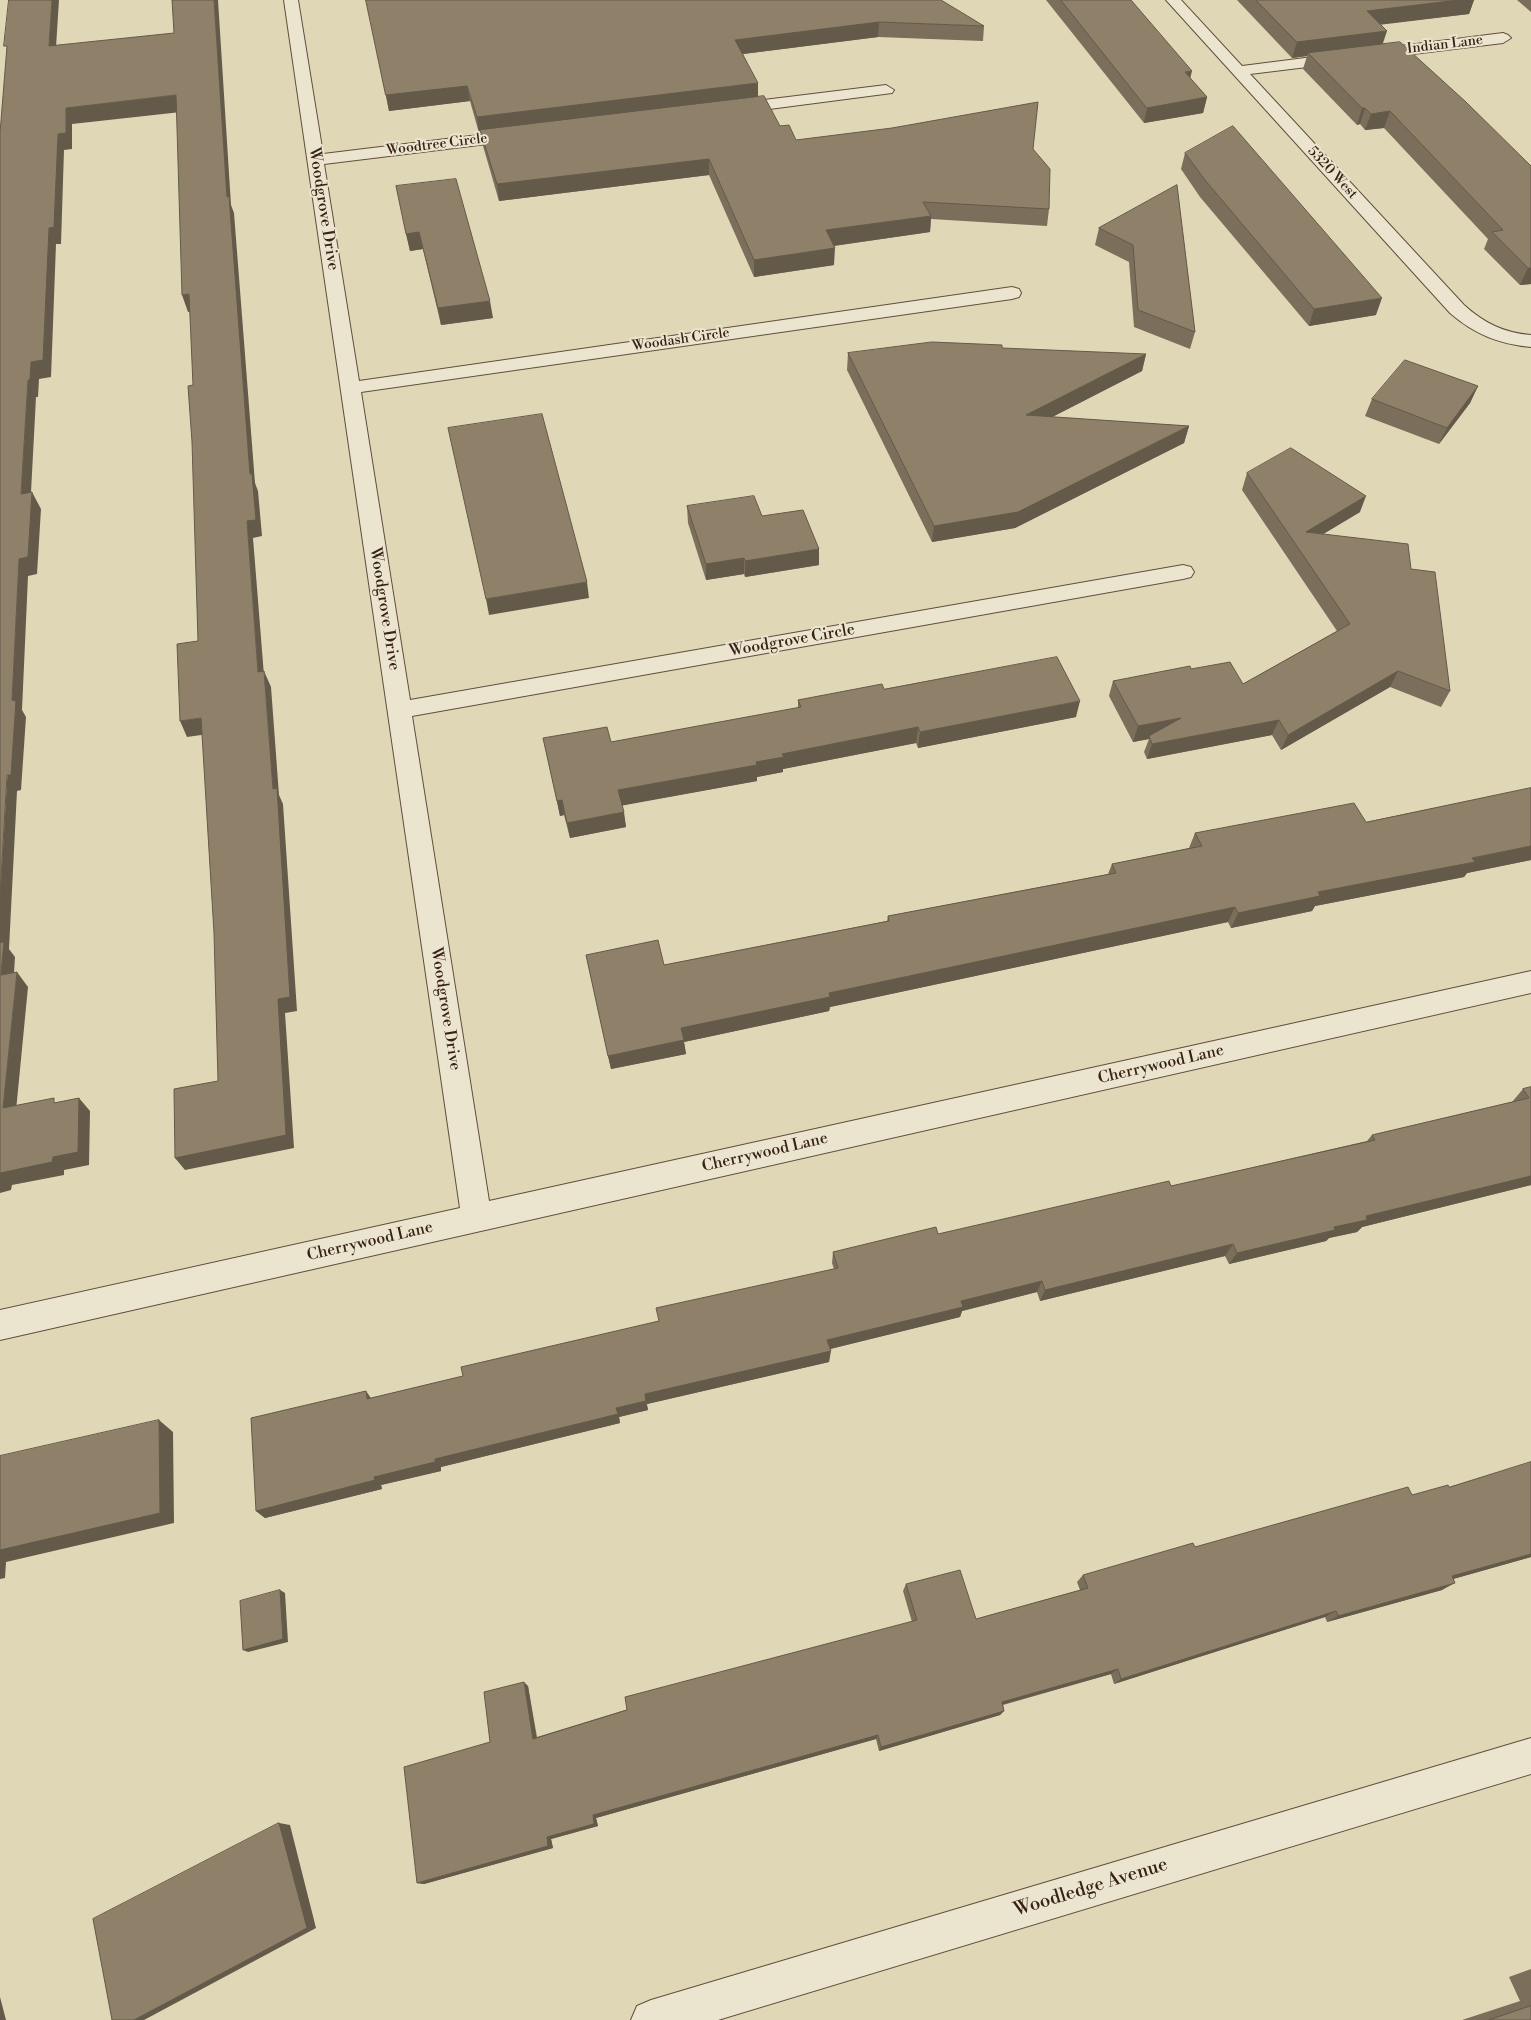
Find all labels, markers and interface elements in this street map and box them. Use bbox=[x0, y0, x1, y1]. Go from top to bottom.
street label: Indian Lane bbox=[1406, 32, 1484, 58]
street label: Woodtree Circle bbox=[386, 130, 488, 160]
street label: 5320 West bbox=[1303, 143, 1361, 203]
street label: Woodgrove Drive bbox=[304, 146, 342, 272]
street label: Woodash Circle bbox=[631, 325, 731, 355]
street label: Woodgrove Drive bbox=[365, 546, 403, 672]
street label: Woodgrove Circle bbox=[728, 620, 856, 662]
street label: Woodgrove Drive bbox=[426, 946, 464, 1072]
street label: Cherrywood Lane bbox=[1096, 1041, 1226, 1089]
street label: Cherrywood Lane bbox=[700, 1129, 830, 1177]
street label: Cherrywood Lane bbox=[305, 1218, 435, 1266]
street label: Woodledge Avenue bbox=[1011, 1854, 1171, 1922]

